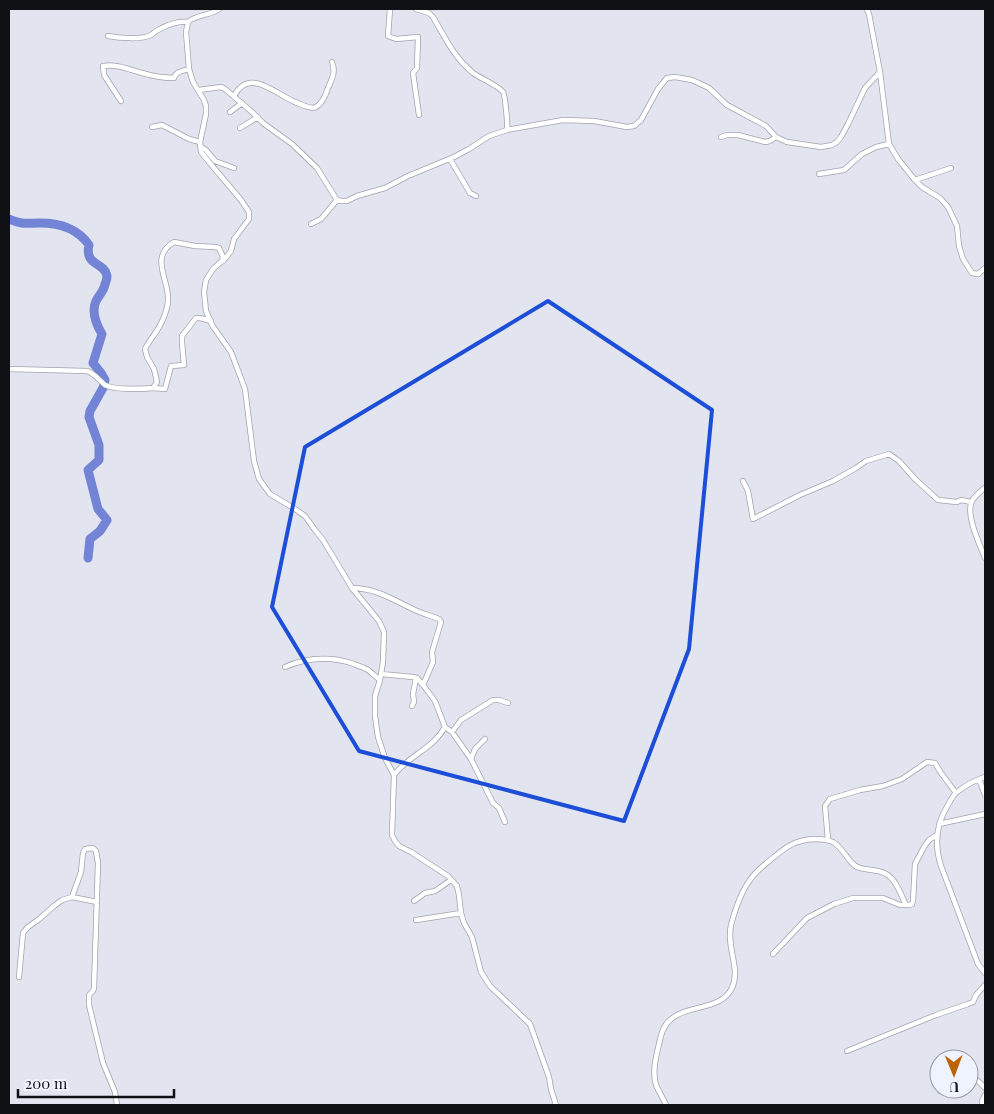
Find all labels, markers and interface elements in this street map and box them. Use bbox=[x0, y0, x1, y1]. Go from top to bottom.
north arrow bbox=[929, 1049, 979, 1099]
scale bar bbox=[18, 1066, 174, 1098]
text: 200 m bbox=[25, 1073, 68, 1093]
text: U bbox=[949, 1078, 959, 1097]

